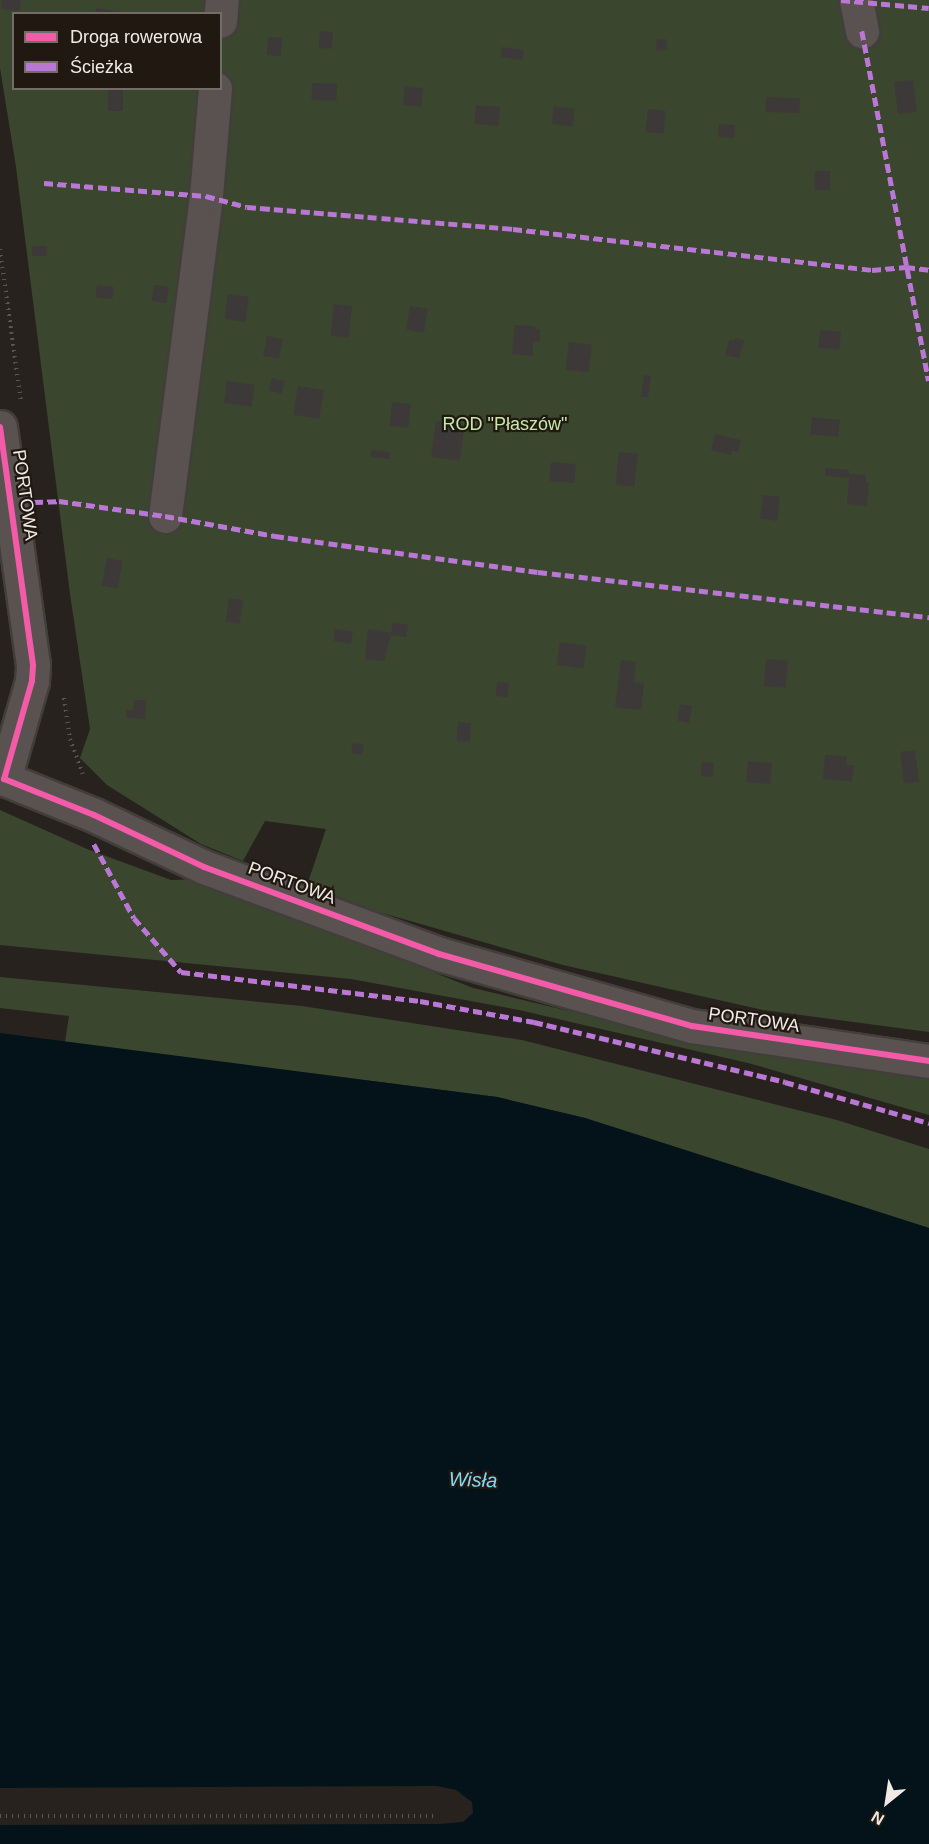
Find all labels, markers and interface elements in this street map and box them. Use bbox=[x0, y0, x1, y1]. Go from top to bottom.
legend bbox=[12, 12, 222, 90]
text: Droga rowerowa bbox=[70, 27, 202, 47]
text: Ścieżka bbox=[70, 57, 133, 77]
park label: ROD "Płaszów" bbox=[443, 413, 567, 435]
street label: PORTOWA bbox=[8, 448, 42, 542]
street label: PORTOWA bbox=[245, 857, 339, 909]
street label: PORTOWA bbox=[707, 1003, 801, 1037]
water label: Wisła bbox=[448, 1467, 498, 1493]
north arrow bbox=[857, 1772, 917, 1832]
text: N bbox=[868, 1808, 887, 1828]

